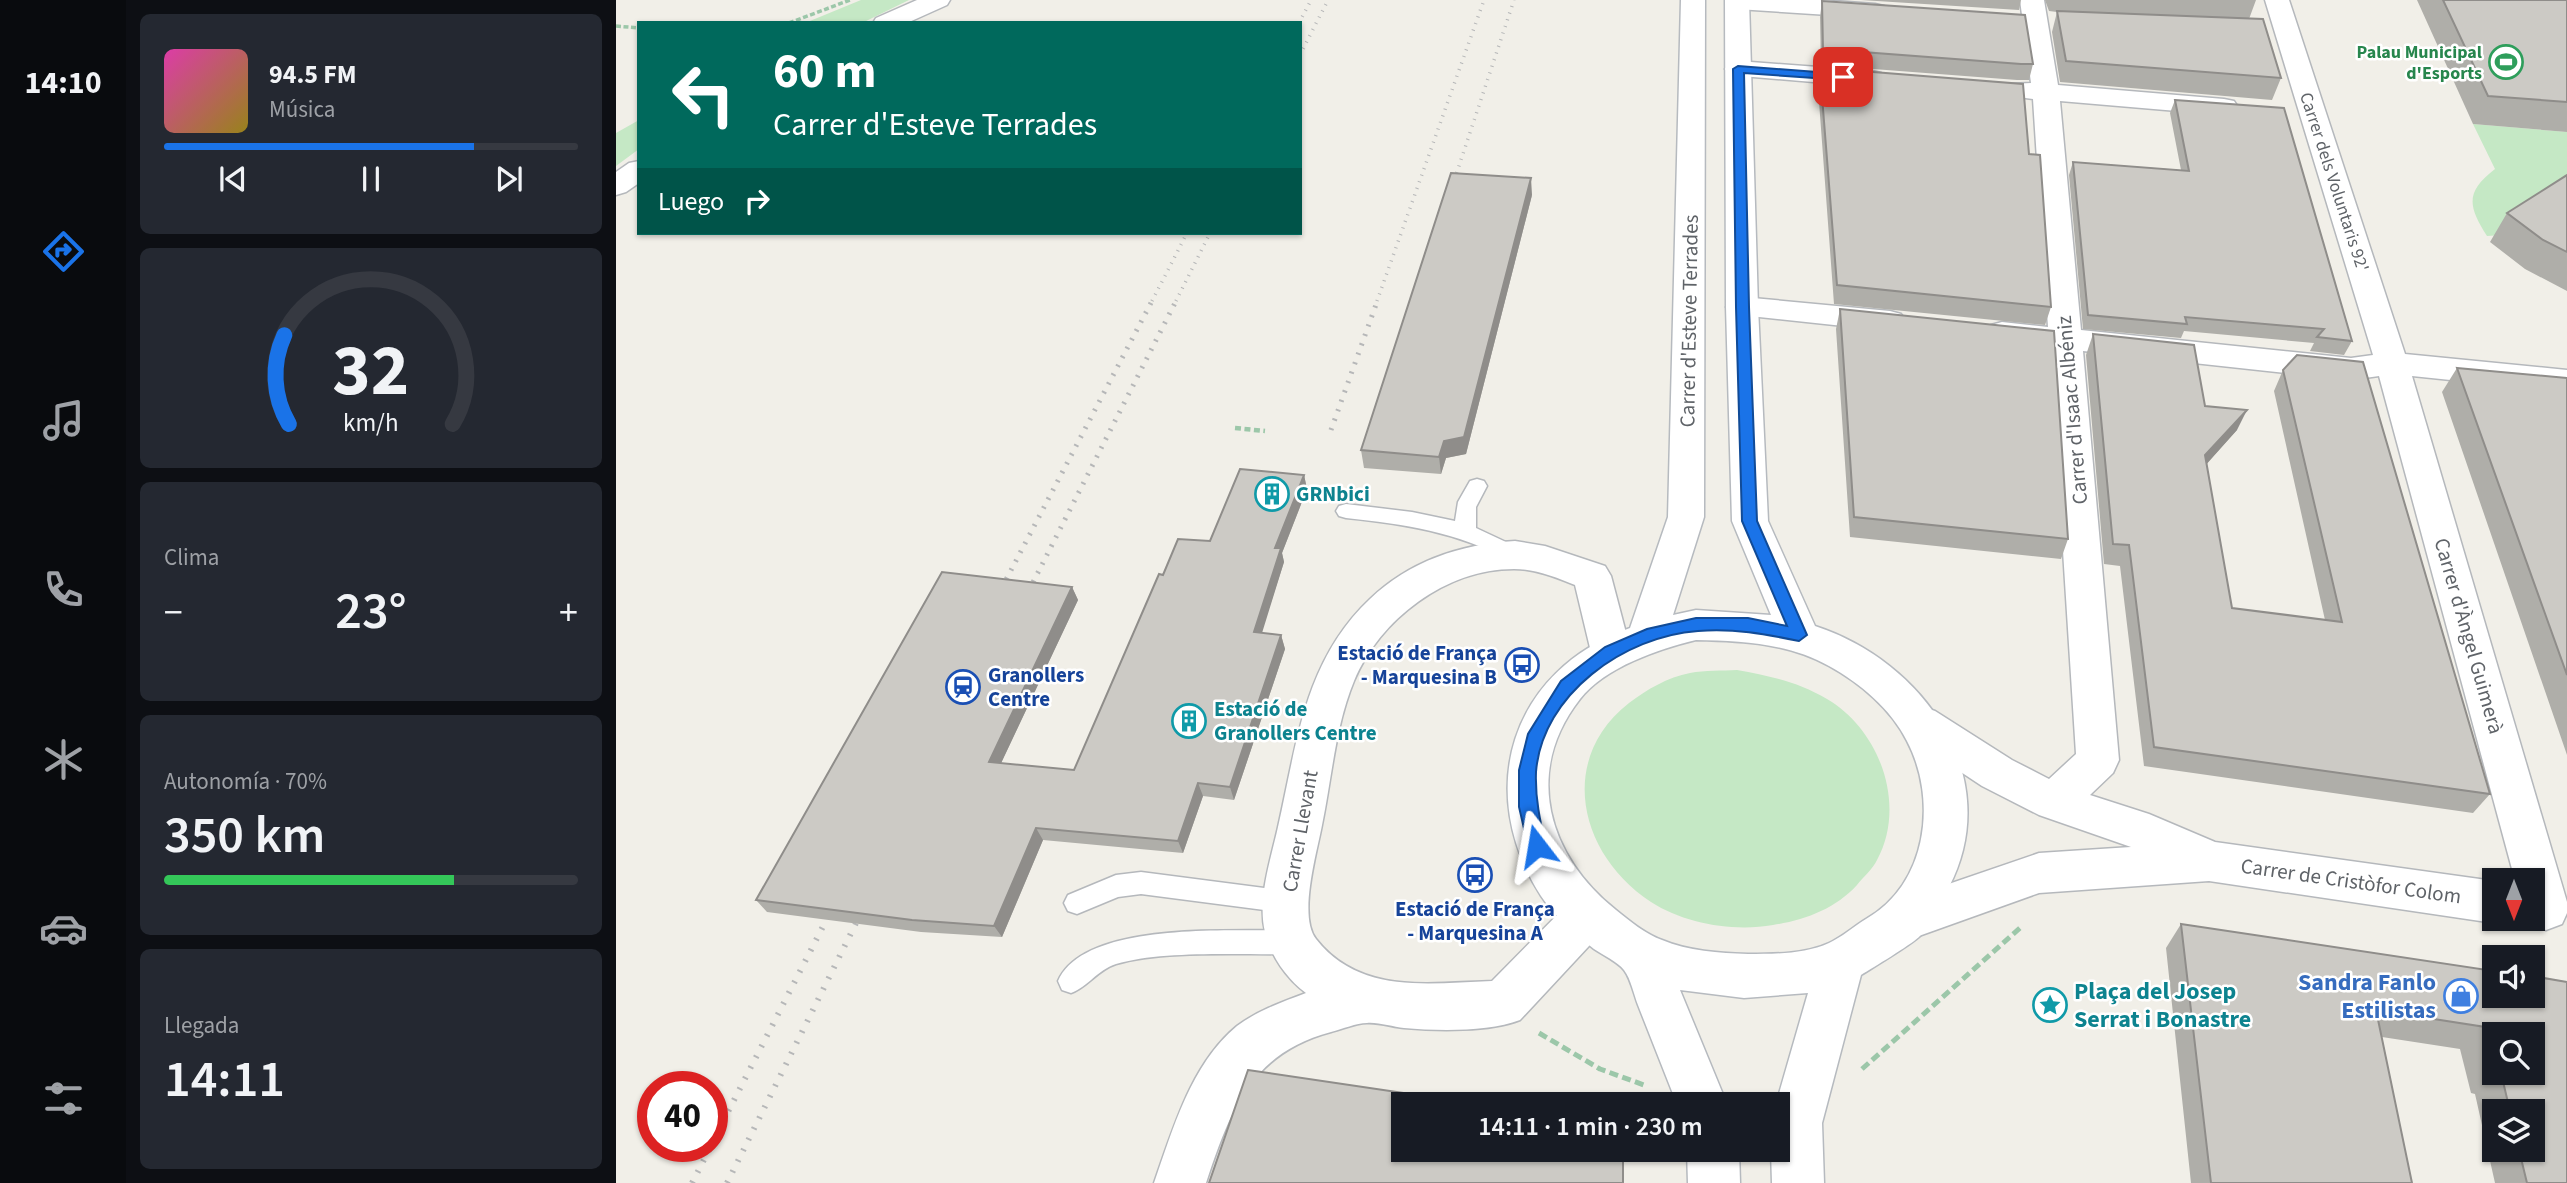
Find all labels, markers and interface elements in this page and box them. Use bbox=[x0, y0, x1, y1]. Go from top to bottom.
text: 60 m bbox=[773, 37, 877, 107]
place label: Palau Municipal d'Esports bbox=[2357, 40, 2482, 86]
sports icon: Palau Municipal d'Esports bbox=[2487, 43, 2525, 81]
pin bbox=[1813, 47, 1873, 107]
icon: left bbox=[658, 49, 749, 140]
text: 94.5 FM bbox=[269, 56, 357, 93]
icon: arrive bbox=[1824, 58, 1862, 96]
text: 14:10 bbox=[24, 60, 102, 106]
street label: Carrer dels Voluntaris 92' bbox=[2293, 89, 2375, 275]
text: Música bbox=[269, 93, 335, 126]
text: Carrer d'Esteve Terrades bbox=[773, 102, 1097, 148]
icon: previous bbox=[214, 160, 252, 198]
icon: pause bbox=[352, 160, 390, 198]
icon: next bbox=[490, 160, 528, 198]
icon: right bbox=[738, 182, 776, 220]
text: Luego bbox=[658, 183, 724, 220]
street label: Carrer d'Esteve Terrades bbox=[1672, 214, 1706, 428]
icon: directions bbox=[39, 227, 88, 276]
street label: Carrer d'Isaac Albéniz bbox=[2049, 314, 2095, 506]
text: 32 bbox=[333, 319, 409, 423]
icon: music bbox=[39, 396, 88, 445]
text: km/h bbox=[343, 404, 399, 440]
building icon: GRNbici bbox=[1253, 475, 1291, 513]
place label: GRNbici bbox=[1296, 479, 1370, 509]
street label: Carrer d'Àngel Guimerà bbox=[2427, 535, 2511, 737]
text: Clima bbox=[164, 541, 219, 574]
icon: phone bbox=[39, 565, 88, 614]
text: 23° bbox=[335, 575, 407, 649]
text: − bbox=[164, 586, 183, 640]
text: + bbox=[559, 586, 578, 640]
place label: Estació de França - Marquesina B bbox=[1337, 638, 1497, 692]
bus stop icon: Estació de França - Marquesina B bbox=[1503, 646, 1541, 684]
place label: Granollers Centre bbox=[988, 660, 1084, 714]
station icon: Granollers Centre bbox=[944, 668, 982, 706]
place label: Estació de Granollers Centre bbox=[1214, 694, 1377, 748]
building icon: Estació de Granollers Centre bbox=[1170, 702, 1208, 740]
icon: climate bbox=[39, 735, 88, 784]
text: Autonomía · 70% bbox=[164, 765, 327, 798]
street label: Carrer Llevant bbox=[1275, 768, 1325, 894]
text: 350 km bbox=[164, 799, 325, 873]
position arrow bbox=[1500, 809, 1574, 883]
street label: Carrer de Cristòfor Colom bbox=[2239, 851, 2463, 911]
bus stop icon: Estació de França - Marquesina A bbox=[1456, 856, 1494, 894]
north arrow bbox=[2482, 868, 2544, 931]
map controls bbox=[2482, 868, 2545, 1162]
place label: Estació de França - Marquesina A bbox=[1395, 894, 1555, 948]
icon: car bbox=[39, 904, 88, 953]
button: sound bbox=[2482, 945, 2545, 1008]
place label: Sandra Fanlo Estilistas bbox=[2298, 965, 2436, 1028]
place label: Plaça del Josep Serrat i Bonastre bbox=[2074, 974, 2251, 1037]
shop icon: Sandra Fanlo Estilistas bbox=[2442, 977, 2480, 1015]
place icon: Plaça del Josep Serrat i Bonastre bbox=[2031, 986, 2069, 1024]
text: Llegada bbox=[164, 1009, 239, 1042]
button: search bbox=[2482, 1022, 2545, 1085]
text: 14:11 bbox=[164, 1043, 285, 1117]
speed limit sign: 40 bbox=[637, 1071, 728, 1162]
icon: filters bbox=[39, 1074, 88, 1123]
button: layers bbox=[2482, 1099, 2545, 1162]
text: 14:11 · 1 min · 230 m bbox=[1478, 1108, 1703, 1145]

